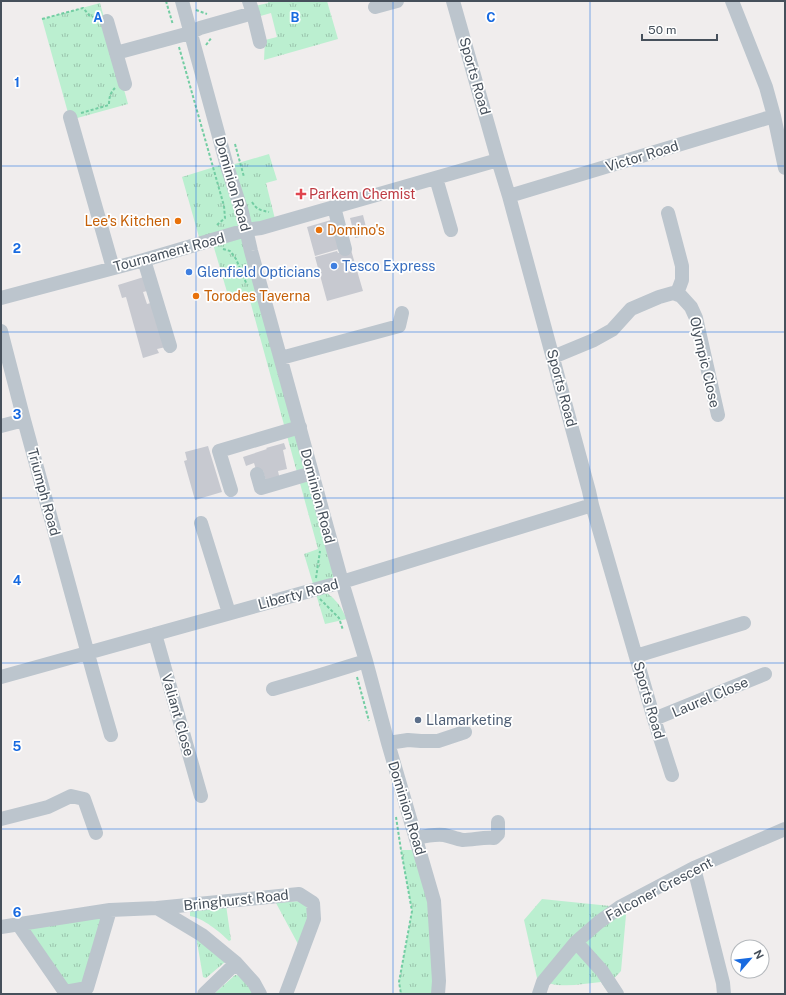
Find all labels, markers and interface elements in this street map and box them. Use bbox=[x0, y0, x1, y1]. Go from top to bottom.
text: A bbox=[93, 10, 103, 25]
text: B bbox=[291, 10, 300, 25]
text: C bbox=[486, 10, 496, 25]
scale bar bbox=[642, 16, 717, 42]
text: 50 m bbox=[648, 23, 676, 37]
street label: Sports Road bbox=[456, 35, 494, 117]
text: 1 bbox=[14, 75, 20, 90]
street label: Dominion Road bbox=[212, 135, 254, 233]
street label: Victor Road bbox=[604, 137, 680, 175]
place label: Parkem Chemist bbox=[309, 186, 416, 202]
marker: Parkem Chemist bbox=[296, 189, 306, 199]
place label: Lee's Kitchen bbox=[85, 213, 170, 229]
marker: Lee's Kitchen bbox=[173, 216, 183, 226]
place label: Domino's bbox=[327, 222, 385, 238]
marker: Domino's bbox=[314, 225, 324, 235]
street label: Tournament Road bbox=[112, 229, 226, 275]
text: 2 bbox=[13, 241, 21, 256]
place label: Tesco Express bbox=[342, 258, 435, 274]
marker: Tesco Express bbox=[329, 261, 339, 271]
place label: Glenfield Opticians bbox=[197, 264, 320, 280]
marker: Glenfield Opticians bbox=[184, 267, 194, 277]
place label: Torodes Taverna bbox=[204, 288, 310, 304]
marker: Torodes Taverna bbox=[191, 291, 201, 301]
street label: Olympic Close bbox=[687, 315, 723, 409]
street label: Sports Road bbox=[544, 347, 580, 429]
text: 3 bbox=[13, 407, 22, 422]
street label: Triumph Road bbox=[25, 446, 63, 538]
street label: Dominion Road bbox=[298, 447, 338, 545]
text: 4 bbox=[13, 573, 22, 588]
street label: Liberty Road bbox=[256, 576, 340, 612]
street label: Sports Road bbox=[630, 659, 668, 741]
street label: Valiant Close bbox=[159, 672, 197, 758]
street label: Laurel Close bbox=[670, 674, 751, 720]
place label: Llamarketing bbox=[426, 712, 513, 728]
marker: Llamarketing bbox=[413, 715, 423, 725]
text: 5 bbox=[13, 739, 22, 754]
street label: Dominion Road bbox=[385, 759, 429, 857]
street label: Falconer Crescent bbox=[603, 854, 715, 924]
street label: Bringhurst Road bbox=[183, 887, 289, 913]
text: 6 bbox=[13, 905, 22, 920]
north arrow bbox=[730, 939, 770, 979]
text: N bbox=[752, 948, 766, 961]

